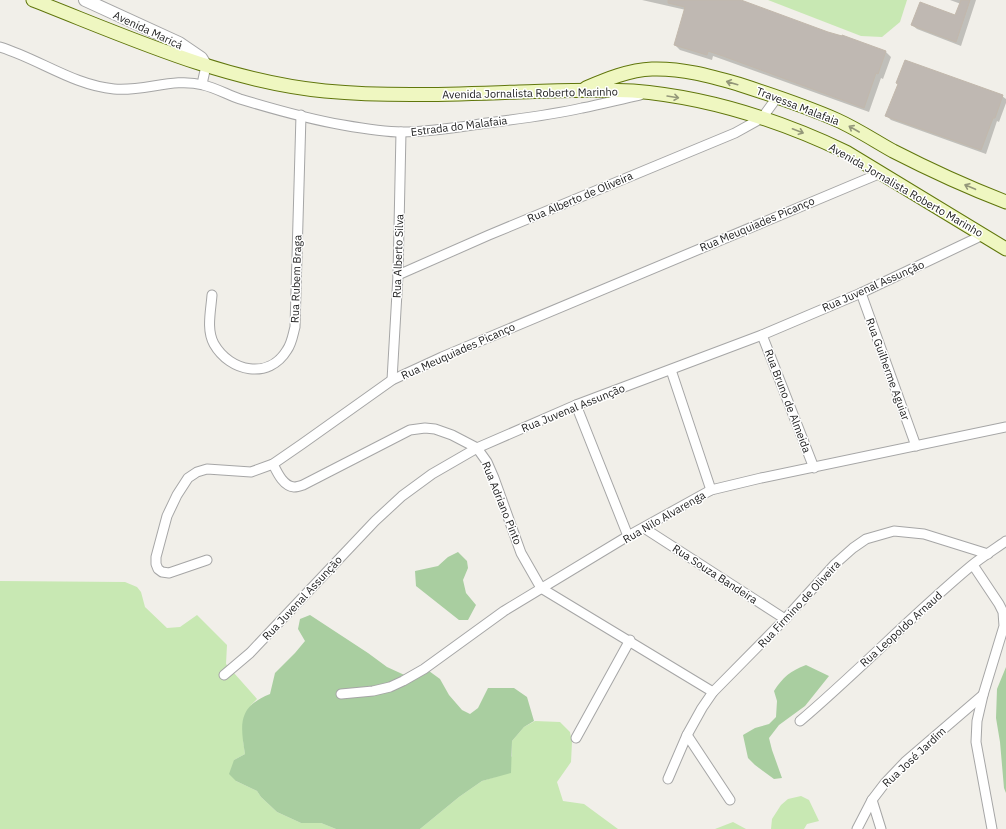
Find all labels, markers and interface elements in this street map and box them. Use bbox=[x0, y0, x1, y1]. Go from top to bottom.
street label: Avenida Maricá bbox=[111, 8, 185, 52]
one-way arrow bbox=[726, 79, 739, 86]
street label: Avenida Jornalista Roberto Marinho bbox=[442, 84, 618, 102]
street label: Travessa Malafaia bbox=[755, 84, 842, 128]
one-way arrow bbox=[666, 93, 679, 101]
street label: Estrada do Malafaia bbox=[410, 113, 508, 139]
one-way arrow bbox=[848, 125, 860, 133]
one-way arrow bbox=[792, 128, 804, 136]
street label: Avenida Jornalista Roberto Marinho bbox=[826, 140, 986, 240]
street label: Rua Alberto de Oliveira bbox=[525, 168, 635, 226]
one-way arrow bbox=[964, 183, 976, 190]
street label: Rua Meuquiades Picanço bbox=[698, 193, 816, 255]
street label: Rua Alberto Silva bbox=[390, 214, 406, 298]
street label: Rua Rubem Braga bbox=[287, 234, 305, 323]
street label: Rua Juvenal Assunção bbox=[820, 257, 926, 315]
street label: Rua Guilherme Aguiar bbox=[863, 316, 913, 422]
street label: Rua Meuquiades Picanço bbox=[399, 320, 517, 382]
street label: Rua Bruno de Almeida bbox=[762, 347, 814, 455]
street label: Rua Juvenal Assunção bbox=[519, 381, 627, 435]
street label: Rua Adriano Pinto bbox=[479, 459, 525, 547]
street label: Rua Nilo Alvarenga bbox=[620, 488, 708, 546]
street label: Rua Souza Bandeira bbox=[670, 541, 760, 607]
street label: Rua Juvenal Assunção bbox=[259, 553, 345, 643]
street label: Rua Firmino de Oliveira bbox=[755, 557, 843, 651]
street label: Rua Leopoldo Arnaud bbox=[857, 588, 945, 670]
street label: Rua José Jardim bbox=[879, 724, 949, 790]

